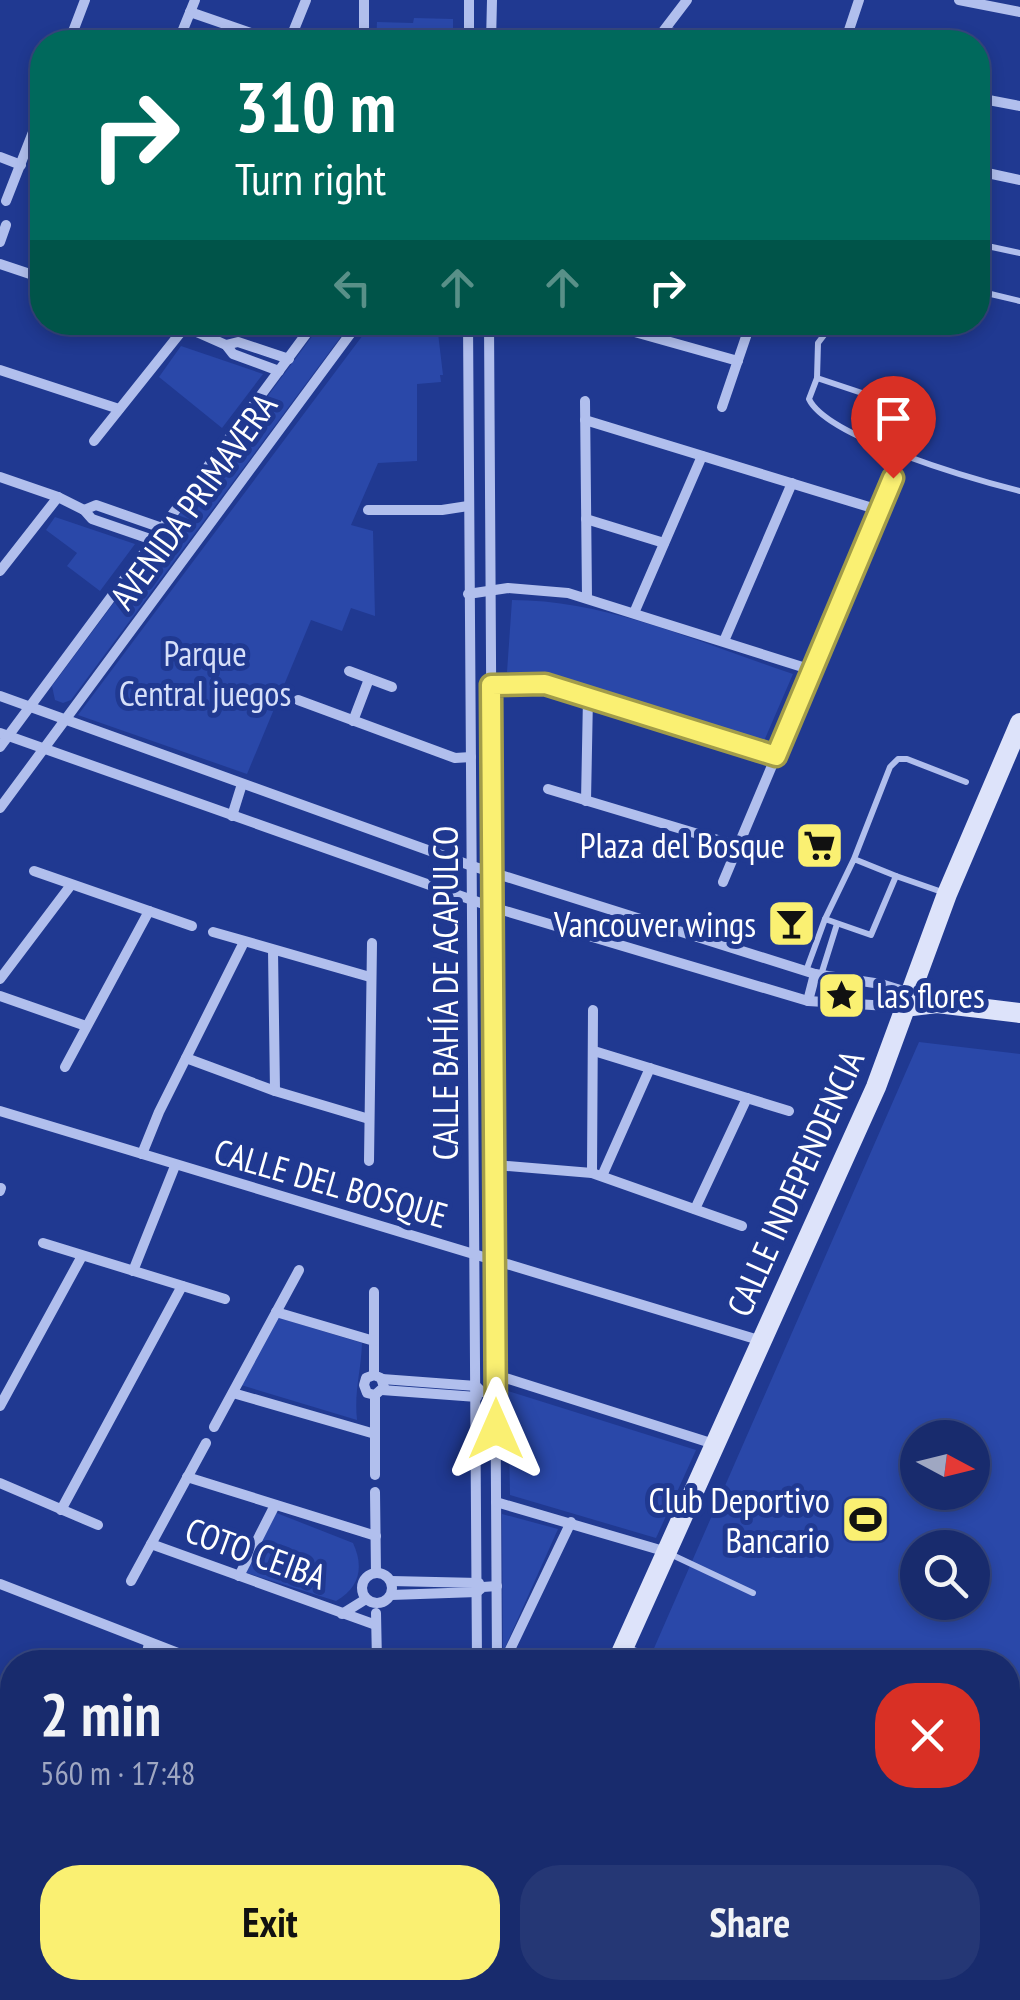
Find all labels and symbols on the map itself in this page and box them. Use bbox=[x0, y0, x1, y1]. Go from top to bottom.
pin bbox=[851, 376, 936, 479]
street label: AVENIDA PRIMAVERA bbox=[99, 384, 287, 618]
park label: Parque Central juegos bbox=[119, 630, 291, 716]
supermarket icon: Plaza del Bosque bbox=[794, 819, 846, 871]
place label: Plaza del Bosque bbox=[580, 822, 785, 868]
street label: CALLE BAHÍA DE ACAPULCO bbox=[422, 826, 468, 1160]
bar icon: Vancouver wings bbox=[765, 898, 817, 950]
place label: Vancouver wings bbox=[553, 901, 756, 947]
place icon: las flores bbox=[815, 969, 867, 1021]
place label: las flores bbox=[876, 972, 985, 1018]
street label: CALLE INDEPENDENCIA bbox=[716, 1043, 874, 1323]
street label: CALLE DEL BOSQUE bbox=[209, 1128, 453, 1238]
position arrow bbox=[444, 1377, 548, 1481]
north arrow bbox=[900, 1420, 990, 1510]
place label: Club Deportivo Bancario bbox=[648, 1477, 830, 1563]
sports icon: Club Deportivo Bancario bbox=[839, 1494, 891, 1546]
street label: COTO CEIBA bbox=[179, 1506, 333, 1600]

